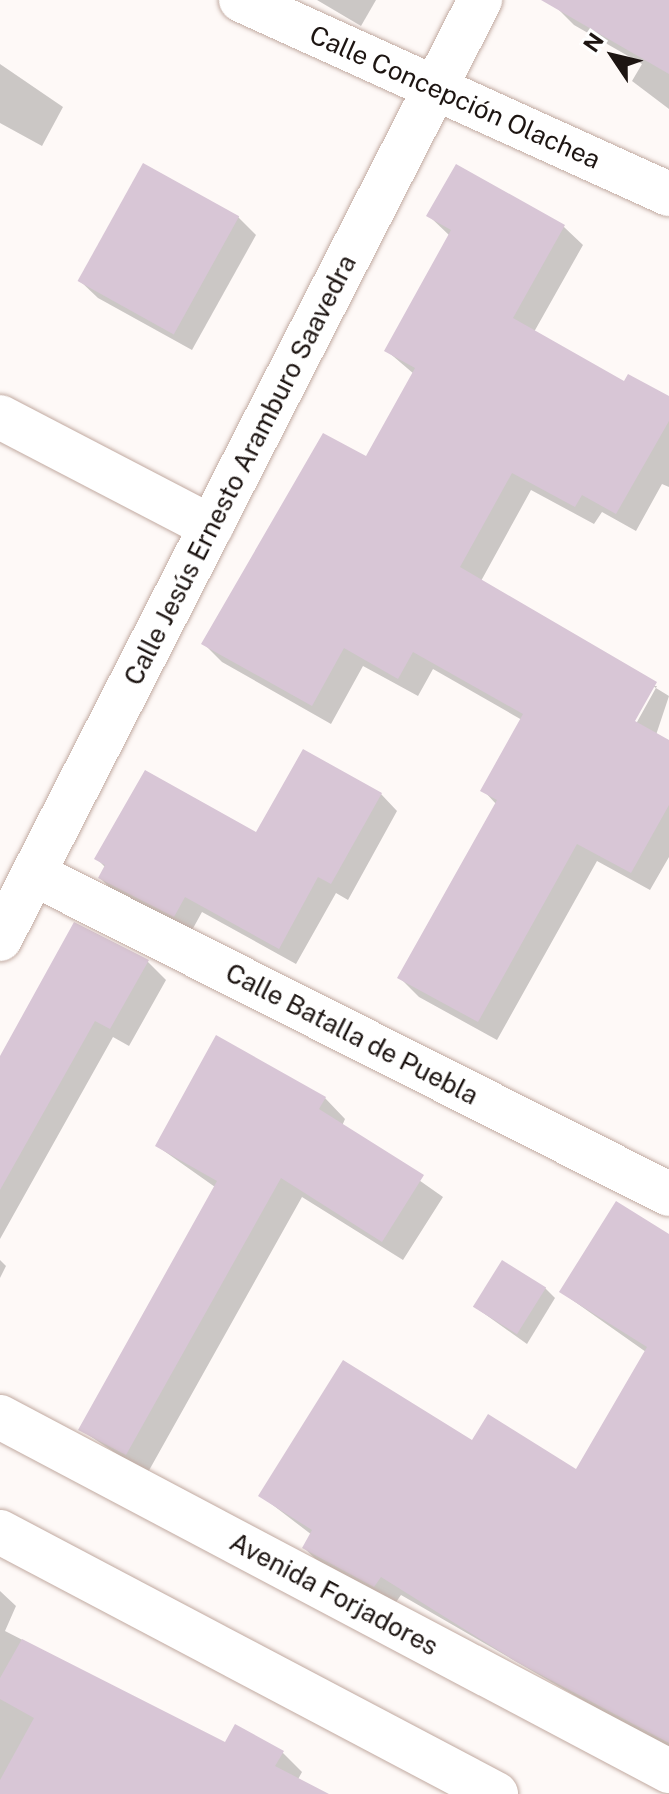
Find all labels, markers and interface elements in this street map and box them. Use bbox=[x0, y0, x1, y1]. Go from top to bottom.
north arrow bbox=[573, 16, 653, 96]
street label: Calle Concepción Olachea bbox=[305, 19, 605, 175]
text: N bbox=[578, 28, 609, 57]
street label: Calle Jesús Ernesto Aramburo Saavedra bbox=[117, 249, 363, 691]
street label: Calle Batalla de Puebla bbox=[220, 957, 484, 1111]
street label: Avenida Forjadores bbox=[225, 1526, 443, 1662]

